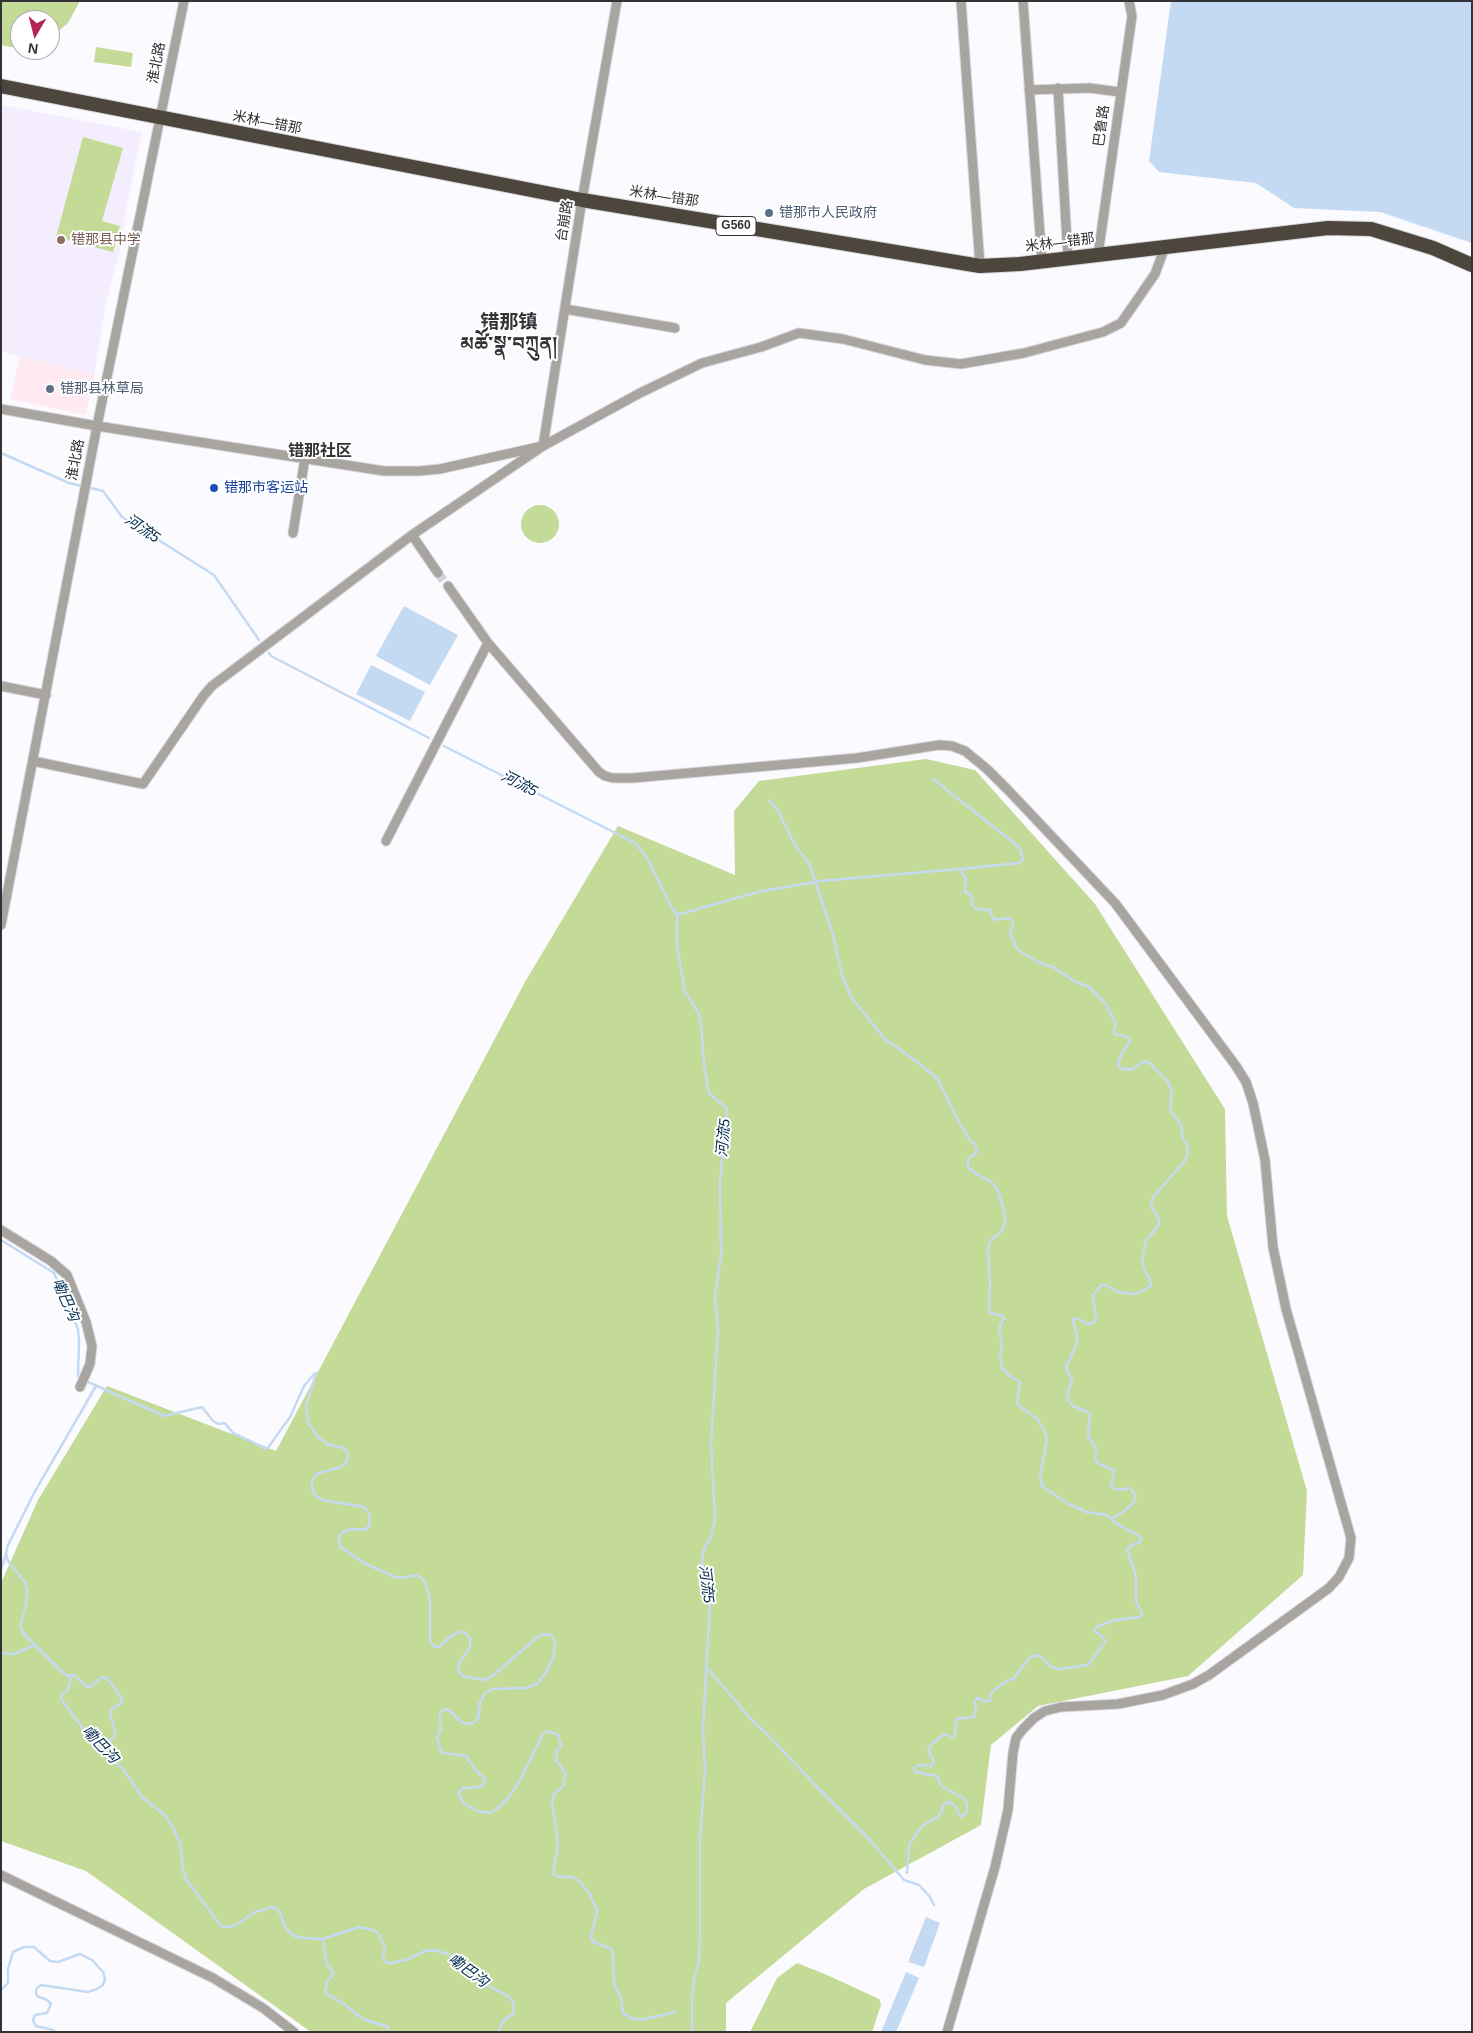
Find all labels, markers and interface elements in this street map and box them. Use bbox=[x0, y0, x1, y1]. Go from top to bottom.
north arrow bbox=[10, 10, 60, 60]
text: N bbox=[27, 40, 39, 57]
street label: 淮北路 bbox=[145, 41, 169, 85]
street label: 巴鲁路 bbox=[1091, 104, 1113, 148]
street label: 米林—错那 bbox=[231, 108, 303, 138]
street label: 米林—错那 bbox=[628, 183, 700, 211]
street label: 台崩路 bbox=[553, 199, 577, 243]
place label: 错那市人民政府 bbox=[779, 205, 877, 221]
marker: 错那市人民政府 bbox=[763, 207, 775, 219]
road number: G560 bbox=[716, 217, 756, 236]
street label: 米林—错那 bbox=[1024, 230, 1096, 256]
place label: 错那县中学 bbox=[71, 232, 141, 248]
marker: 错那县中学 bbox=[55, 234, 67, 246]
district label: 错那镇 མཚོ་སྣ་བཀྲུན། bbox=[460, 312, 558, 356]
place label: 错那县林草局 bbox=[60, 381, 144, 397]
marker: 错那县林草局 bbox=[44, 383, 56, 395]
street label: 淮北路 bbox=[64, 438, 88, 482]
district label: 错那社区 bbox=[288, 442, 352, 462]
place label: 错那市客运站 bbox=[224, 480, 308, 496]
marker: 错那市客运站 bbox=[208, 482, 220, 494]
water label: 河流5 bbox=[121, 511, 163, 547]
water label: 河流5 bbox=[498, 767, 540, 801]
water label: 河流5 bbox=[713, 1118, 735, 1158]
water label: 嘞巴沟 bbox=[48, 1276, 82, 1324]
water label: 河流5 bbox=[695, 1564, 717, 1604]
water label: 嘞巴沟 bbox=[78, 1723, 122, 1767]
water label: 嘞巴沟 bbox=[445, 1950, 491, 1992]

